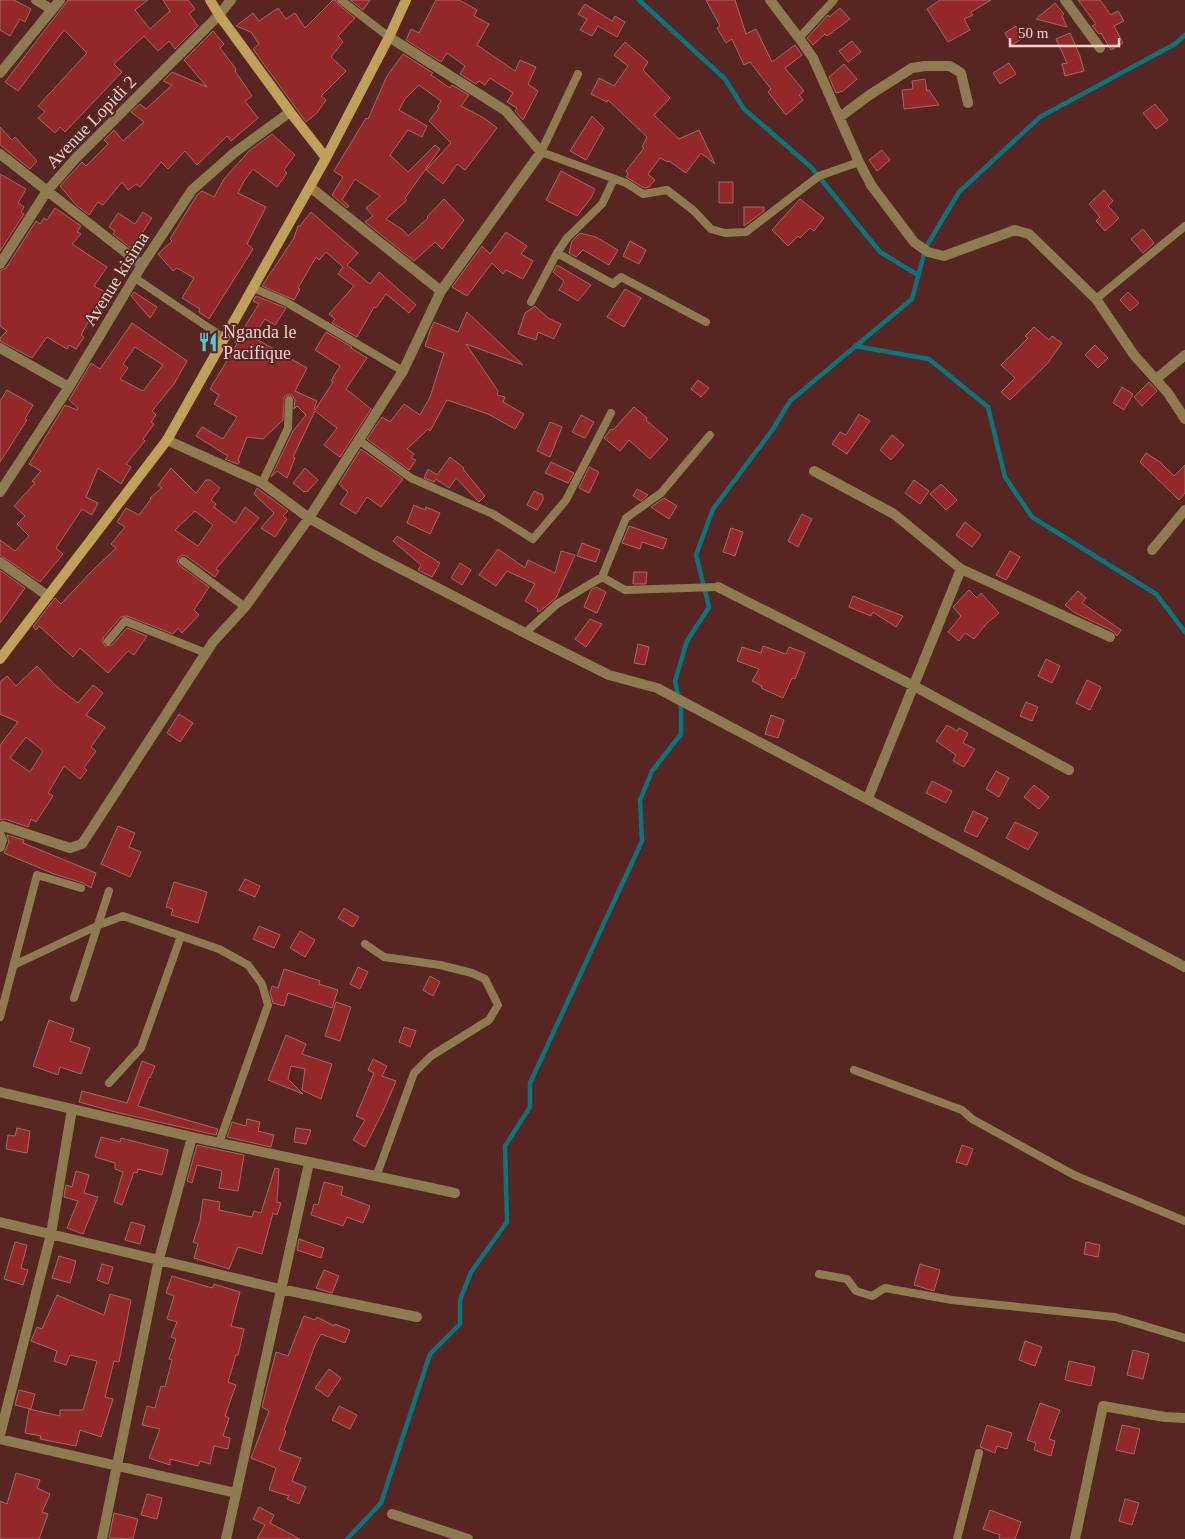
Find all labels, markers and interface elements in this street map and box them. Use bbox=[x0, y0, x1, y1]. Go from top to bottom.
scale bar bbox=[1010, 15, 1119, 47]
text: 50 m bbox=[1018, 25, 1049, 41]
street label: Avenue Lopidi 2 bbox=[42, 72, 140, 172]
street label: Avenue kisima bbox=[79, 228, 153, 330]
place label: Nganda le Pacifique bbox=[223, 322, 296, 363]
restaurant icon: Nganda le Pacifique bbox=[197, 331, 219, 353]

